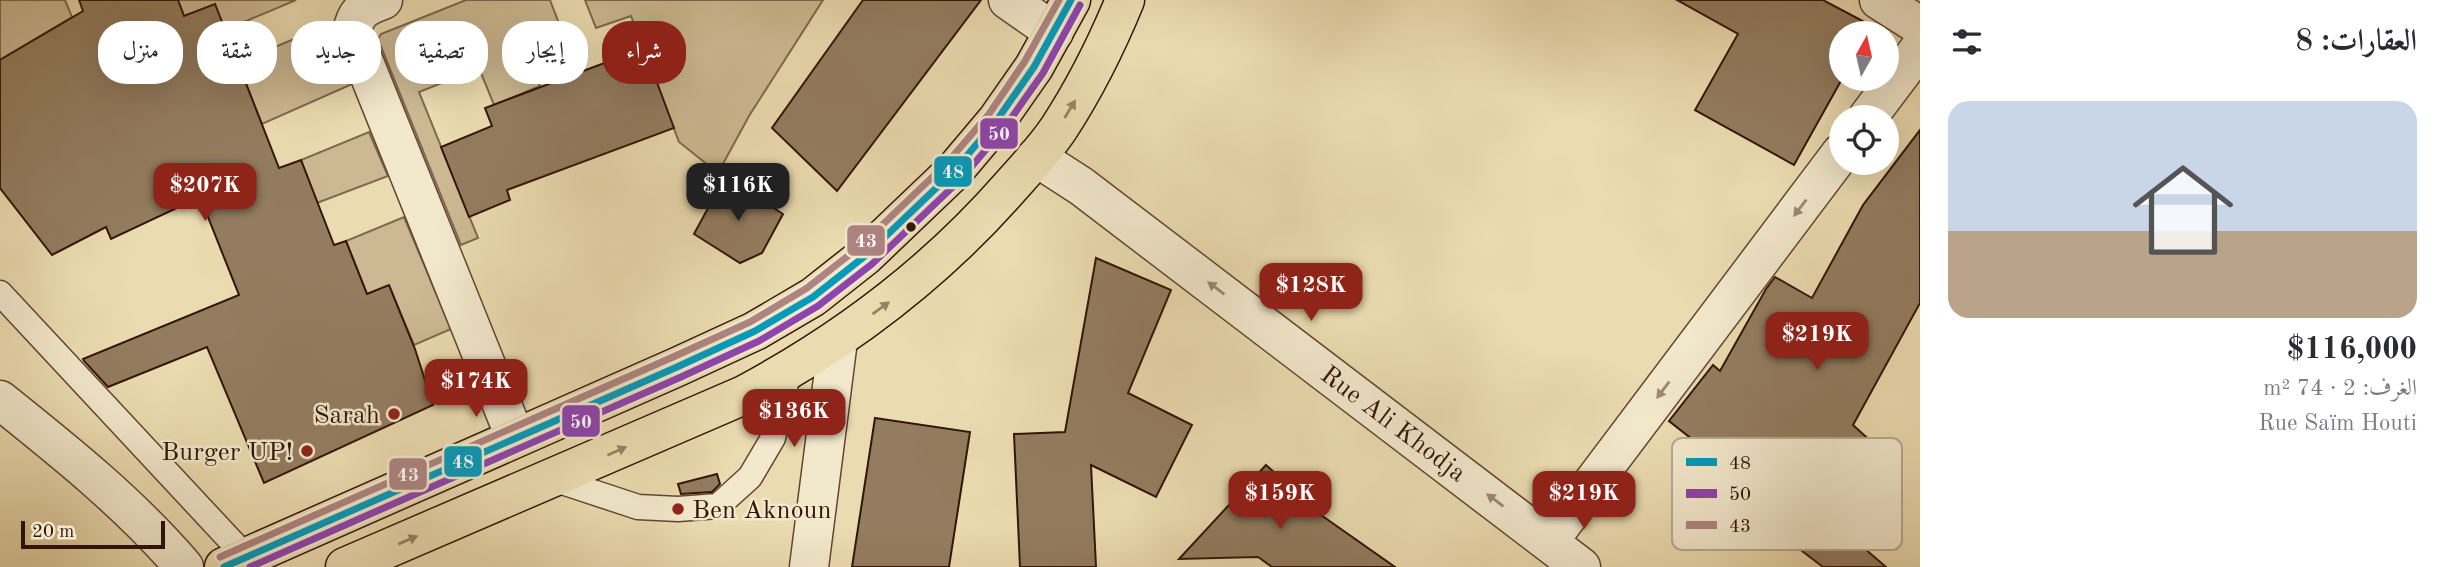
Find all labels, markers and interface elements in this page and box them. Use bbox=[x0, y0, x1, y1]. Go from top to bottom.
chip: منزل bbox=[98, 21, 183, 84]
chip: شقة bbox=[197, 21, 277, 84]
chip: جديد bbox=[291, 21, 381, 84]
chip: تصفية bbox=[395, 21, 488, 84]
chip: إيجار bbox=[502, 21, 588, 84]
chip: شراء bbox=[602, 21, 686, 84]
north arrow bbox=[1829, 21, 1899, 91]
map controls bbox=[1829, 21, 1899, 175]
icon: filters bbox=[1948, 23, 1986, 61]
text: العقارات: 8 bbox=[2296, 27, 2417, 57]
one-way arrow bbox=[1064, 99, 1076, 119]
button: locate bbox=[1829, 105, 1899, 175]
line badge: 50 bbox=[979, 117, 1019, 150]
text: 50 bbox=[988, 126, 1010, 145]
icon: home bbox=[2120, 147, 2246, 273]
line badge: 48 bbox=[933, 155, 973, 188]
pin: $207K bbox=[156, 164, 254, 223]
pin: $116K bbox=[689, 164, 787, 223]
text: 48 bbox=[942, 164, 964, 183]
text: $207K bbox=[169, 174, 241, 197]
text: $116K bbox=[702, 174, 774, 197]
one-way arrow bbox=[1793, 199, 1807, 217]
unlabelled marker bbox=[904, 220, 918, 234]
line badge: 43 bbox=[846, 224, 886, 257]
text: 43 bbox=[855, 233, 877, 252]
pin: $128K bbox=[1262, 264, 1360, 323]
text: $128K bbox=[1275, 274, 1347, 297]
one-way arrow bbox=[1207, 281, 1226, 295]
one-way arrow bbox=[872, 302, 890, 316]
pin: $219K bbox=[1768, 312, 1866, 372]
text: $219K bbox=[1781, 323, 1853, 346]
text: $116,000 bbox=[2287, 335, 2417, 365]
pin: $174K bbox=[427, 360, 525, 419]
street label: Rue Ali Khodja bbox=[1315, 362, 1470, 488]
text: $174K bbox=[440, 370, 512, 393]
text: الغرف: 2 · 74 m² bbox=[2263, 377, 2417, 400]
one-way arrow bbox=[1656, 380, 1671, 398]
pin: $136K bbox=[745, 390, 843, 449]
text: $136K bbox=[758, 400, 830, 423]
place label: Sarah bbox=[313, 403, 380, 429]
line badge: 50 bbox=[561, 404, 601, 438]
marker: Sarah bbox=[386, 406, 402, 422]
text: Rue Saïm Houti bbox=[2258, 412, 2417, 435]
text: 50 bbox=[570, 414, 592, 433]
legend bbox=[1672, 438, 1902, 550]
place label: Burger UP! bbox=[161, 440, 293, 466]
marker: Burger UP! bbox=[299, 443, 315, 459]
line badge: 48 bbox=[443, 445, 483, 478]
one-way arrow bbox=[607, 445, 627, 457]
text: 48 bbox=[452, 454, 474, 473]
text: 48 bbox=[1729, 455, 1751, 474]
line badge: 43 bbox=[388, 457, 428, 491]
text: 43 bbox=[397, 467, 419, 486]
pin: $159K bbox=[1231, 472, 1329, 531]
pin: $219K bbox=[1535, 472, 1633, 531]
text: $159K bbox=[1244, 482, 1316, 505]
text: $219K bbox=[1548, 482, 1620, 505]
text: 50 bbox=[1729, 486, 1751, 505]
one-way arrow bbox=[1486, 493, 1504, 507]
place label: Ben Aknoun bbox=[692, 498, 831, 524]
marker: Ben Aknoun bbox=[670, 501, 686, 517]
scale bar bbox=[21, 518, 164, 550]
text: 43 bbox=[1729, 518, 1751, 537]
text: 20 m bbox=[32, 523, 74, 542]
one-way arrow bbox=[397, 535, 418, 546]

